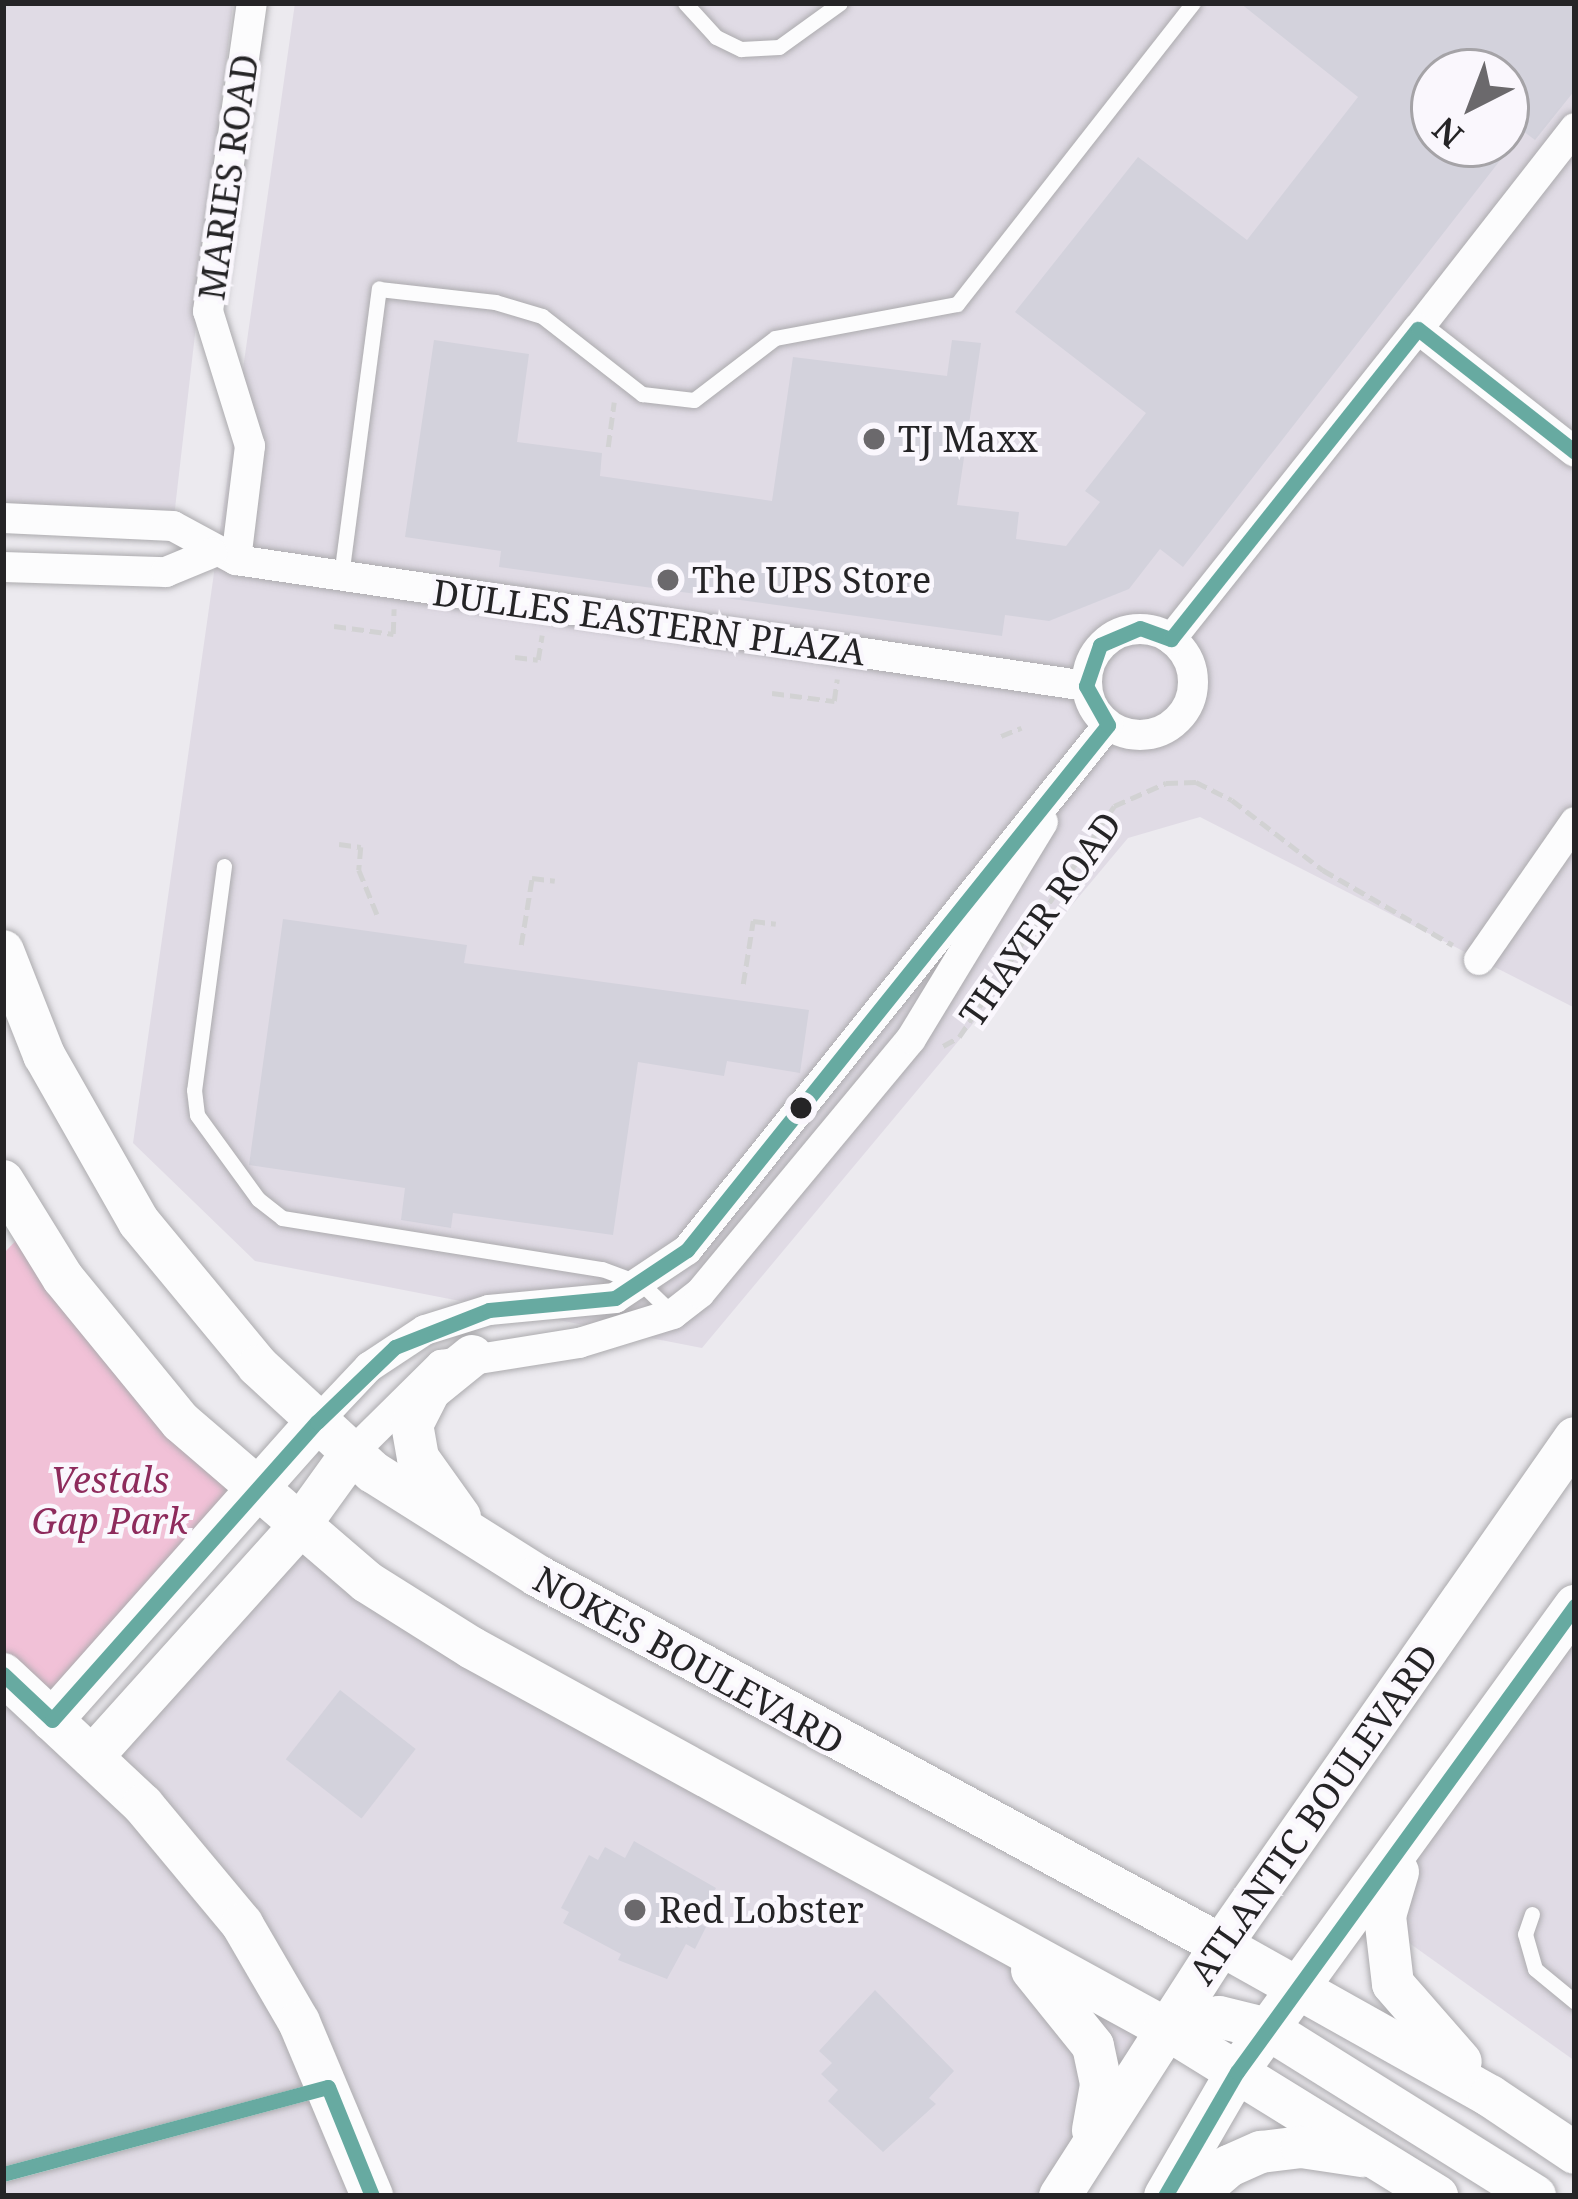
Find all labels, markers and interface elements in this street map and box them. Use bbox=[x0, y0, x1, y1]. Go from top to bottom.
north arrow bbox=[1410, 48, 1530, 168]
street label: MARIES ROAD bbox=[189, 51, 267, 303]
text: N bbox=[1423, 107, 1472, 158]
place label: TJ Maxx bbox=[898, 417, 1038, 461]
marker: TJ Maxx bbox=[861, 426, 887, 452]
place label: The UPS Store bbox=[692, 558, 931, 602]
marker: The UPS Store bbox=[655, 567, 681, 593]
street label: DULLES EASTERN PLAZA bbox=[430, 570, 868, 674]
street label: THAYER ROAD bbox=[950, 803, 1130, 1035]
unlabelled marker bbox=[790, 1097, 812, 1119]
park label: Vestals Gap Park bbox=[31, 1457, 189, 1542]
street label: NOKES BOULEVARD bbox=[527, 1557, 851, 1763]
street label: ATLANTIC BOULEVARD bbox=[1179, 1636, 1447, 1992]
place label: Red Lobster bbox=[659, 1888, 864, 1932]
marker: Red Lobster bbox=[622, 1897, 648, 1923]

